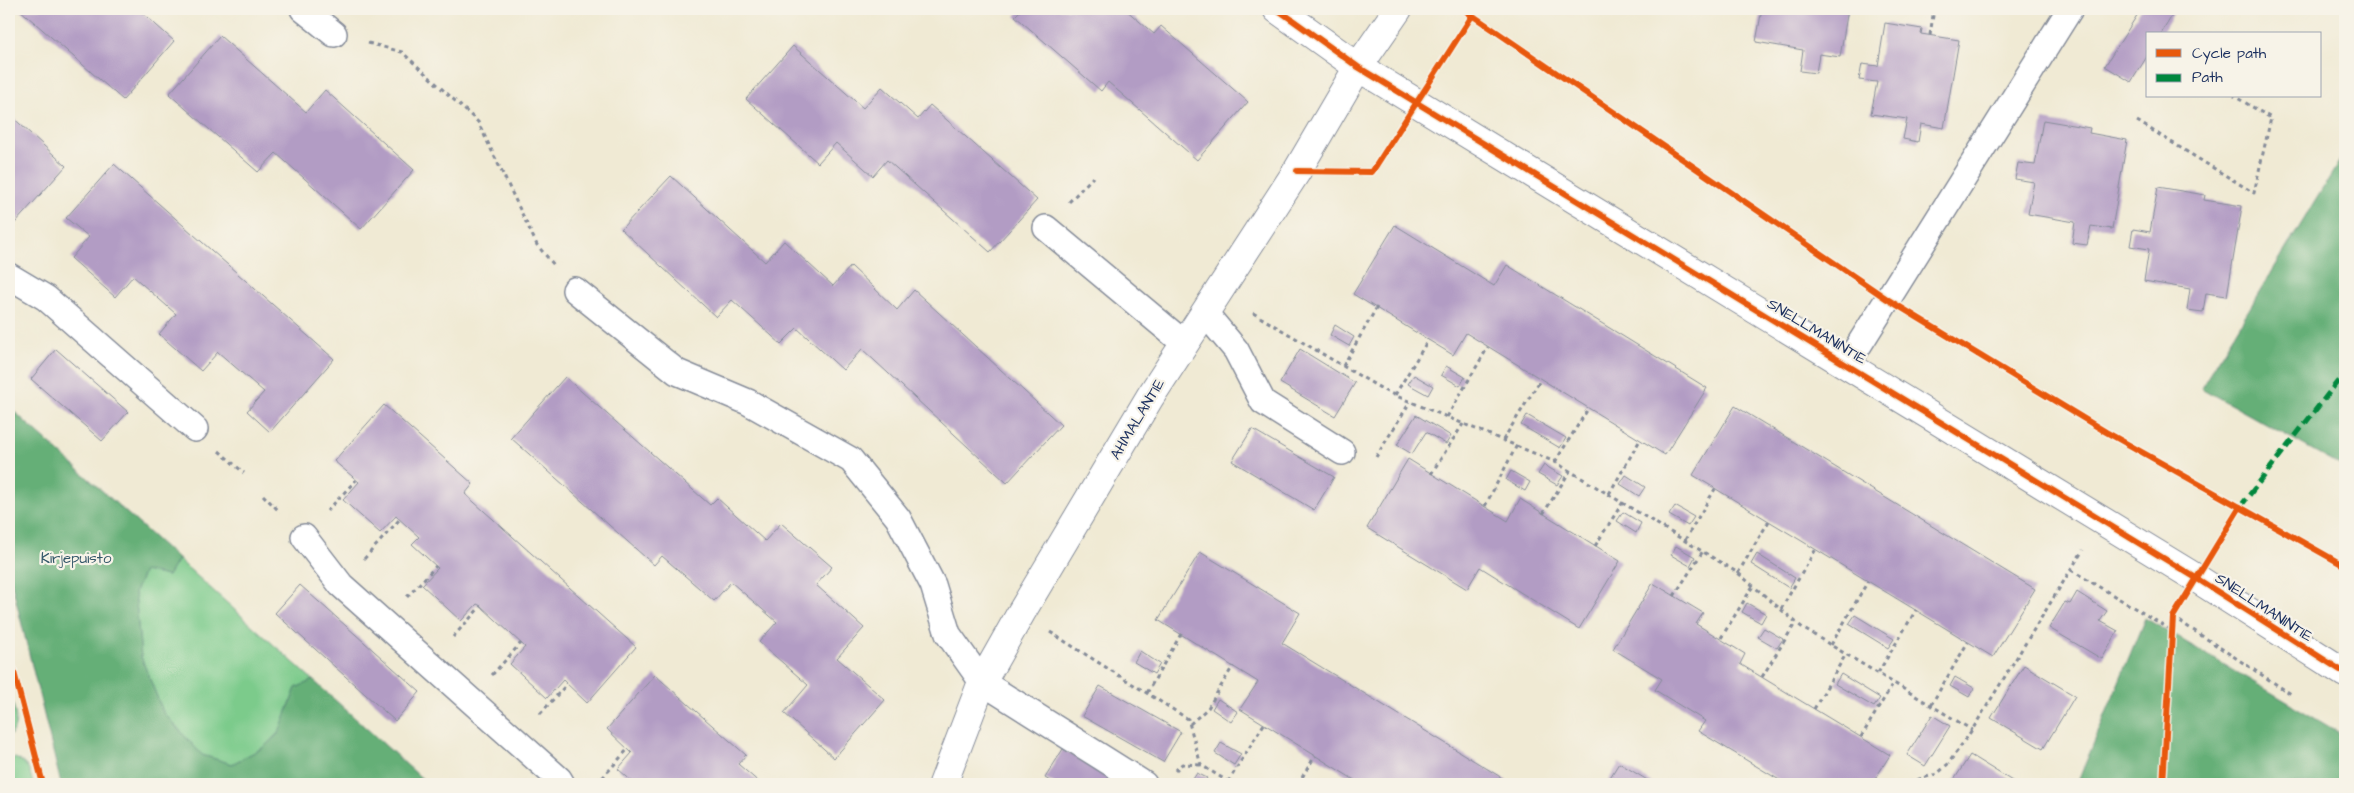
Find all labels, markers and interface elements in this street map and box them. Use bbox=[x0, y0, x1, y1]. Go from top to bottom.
legend bbox=[2146, 32, 2322, 98]
text: Cycle path bbox=[2192, 43, 2267, 65]
text: Path bbox=[2192, 67, 2223, 88]
street label: SNELLMANINTIE bbox=[1763, 294, 1870, 369]
street label: AHMALANTIE bbox=[1105, 375, 1170, 463]
park label: Kirjepuisto bbox=[41, 548, 112, 569]
street label: SNELLMANINTIE bbox=[2211, 568, 2317, 647]

